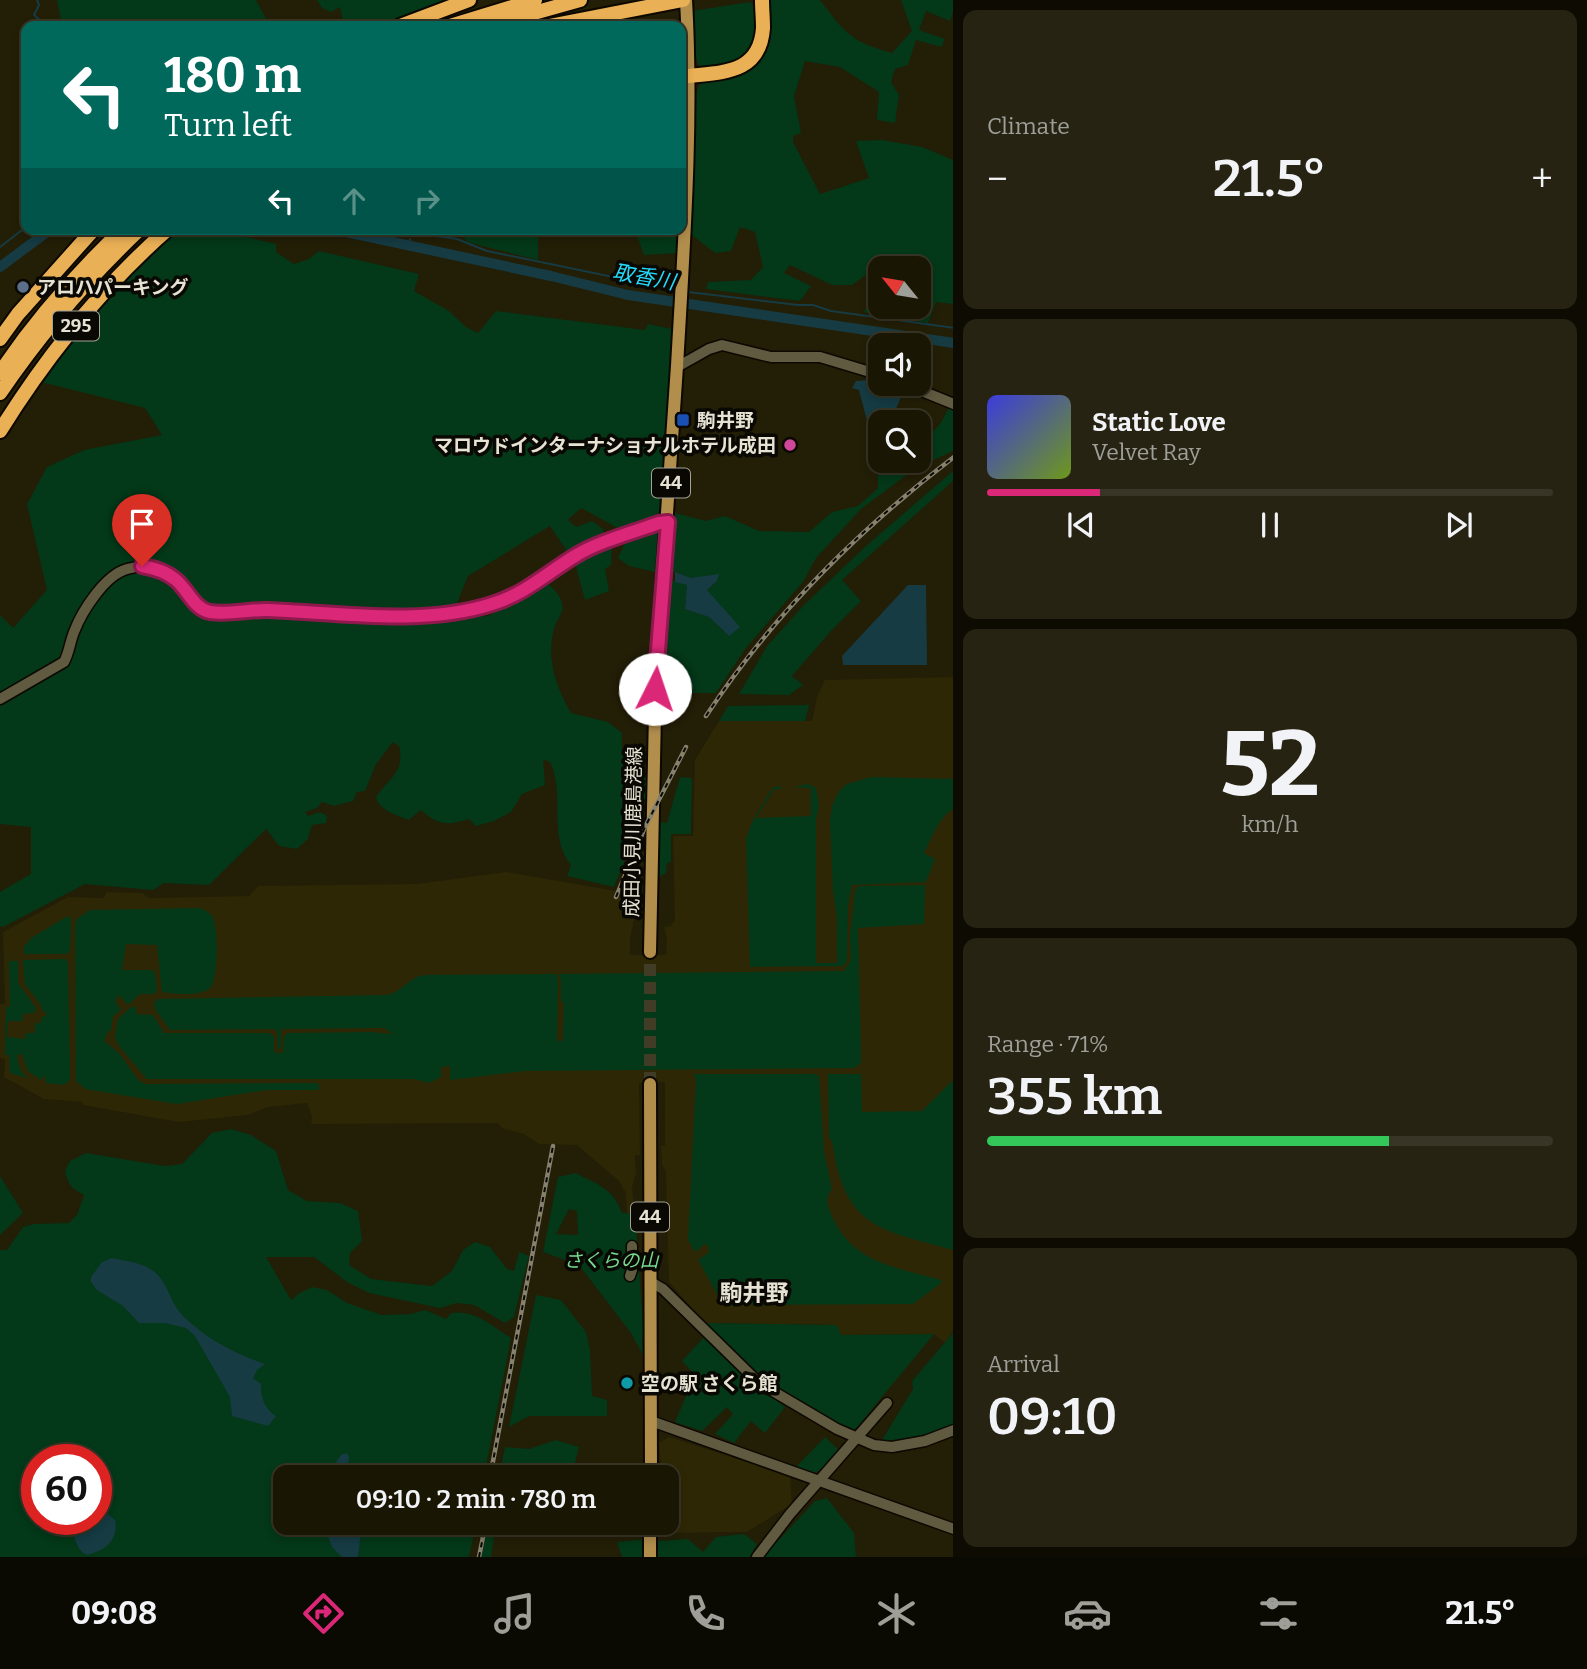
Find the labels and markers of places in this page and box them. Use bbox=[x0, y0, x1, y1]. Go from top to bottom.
place label: アロハパーキング bbox=[37, 276, 188, 299]
marker: アロハパーキング bbox=[15, 279, 31, 295]
place label: 駒井野 bbox=[697, 409, 754, 432]
marker: 駒井野 bbox=[675, 412, 691, 428]
place label: マロウドインターナショナルホテル成田 bbox=[434, 434, 776, 457]
marker: マロウドインターナショナルホテル成田 bbox=[782, 437, 798, 453]
pin bbox=[112, 494, 172, 566]
place label: 空の駅 さくら館 bbox=[641, 1372, 777, 1395]
marker: 空の駅 さくら館 bbox=[619, 1375, 635, 1391]

